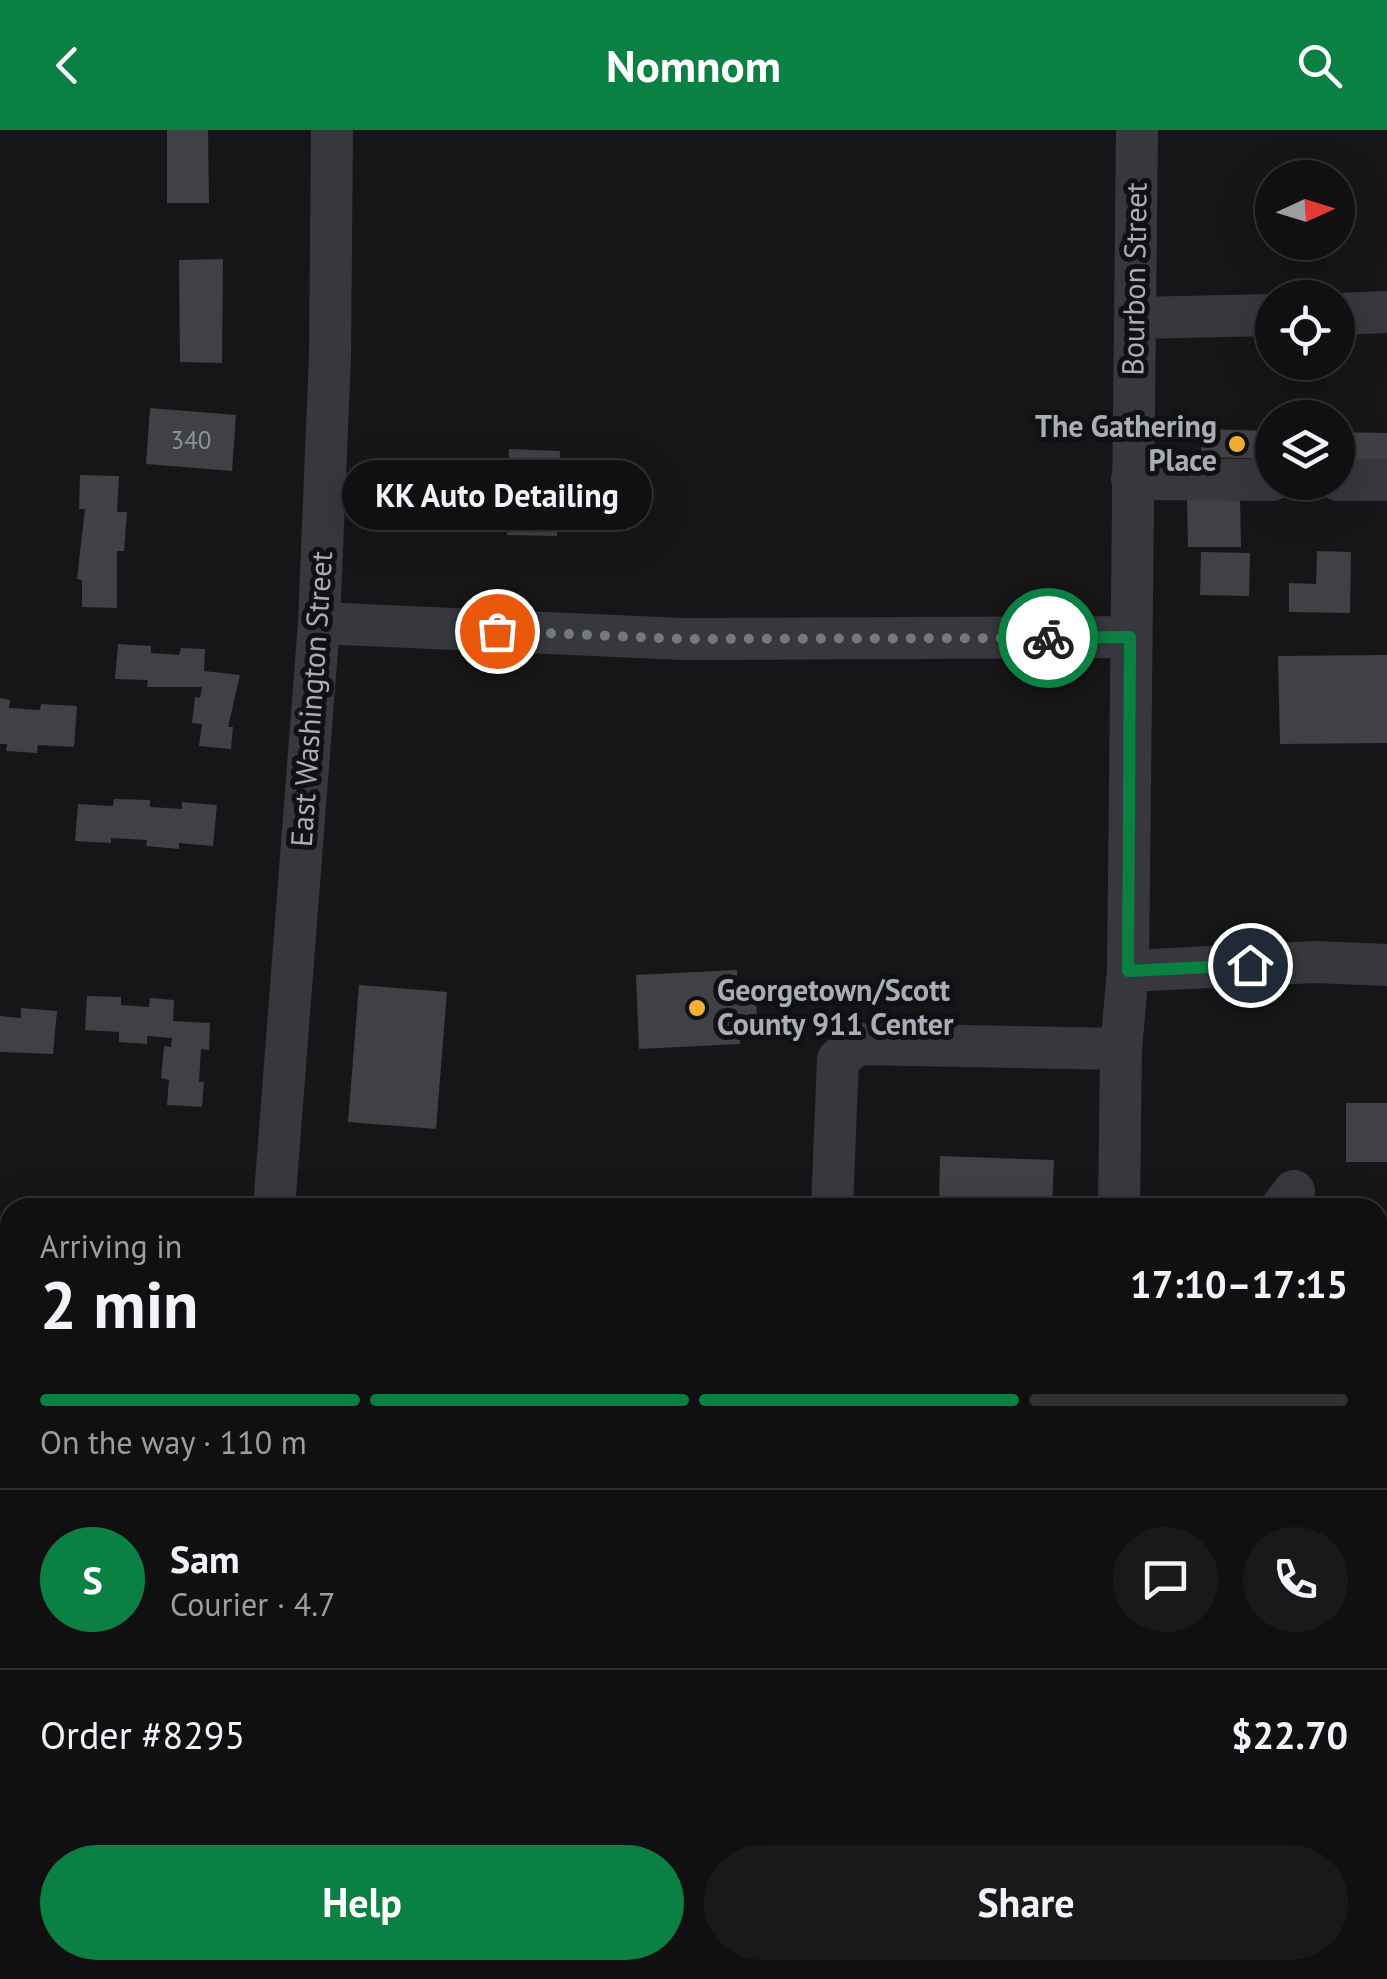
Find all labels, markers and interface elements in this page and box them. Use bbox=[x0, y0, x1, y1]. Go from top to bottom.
text: Nomnom bbox=[606, 36, 781, 94]
icon: back bbox=[40, 38, 95, 93]
icon: search bbox=[1292, 38, 1347, 93]
north arrow bbox=[1255, 160, 1355, 260]
map controls bbox=[1255, 160, 1355, 500]
street label: Bourbon Street bbox=[1112, 182, 1155, 376]
button: locate bbox=[1255, 280, 1355, 380]
button: layers bbox=[1255, 400, 1355, 500]
place label: The Gathering Place bbox=[1035, 406, 1217, 479]
house number: 340 bbox=[171, 424, 211, 456]
marker: The Gathering Place bbox=[1226, 433, 1248, 455]
callout: KK Auto Detailing bbox=[342, 461, 652, 531]
text: KK Auto Detailing bbox=[375, 474, 619, 516]
street label: East Washington Street bbox=[281, 550, 340, 848]
courier bbox=[998, 588, 1098, 688]
pin bbox=[455, 589, 540, 674]
icon: bag bbox=[470, 604, 525, 659]
icon: bike bbox=[1021, 611, 1076, 666]
pin bbox=[1208, 923, 1293, 1008]
icon: home bbox=[1223, 938, 1278, 993]
place label: Georgetown/Scott County 911 Center bbox=[717, 970, 954, 1043]
marker: Georgetown/Scott County 911 Center bbox=[686, 997, 708, 1019]
text: Arriving in bbox=[40, 1225, 182, 1267]
text: 17:10–17:15 bbox=[1130, 1259, 1348, 1308]
text: 2 min bbox=[40, 1262, 199, 1346]
text: On the way · 110 m bbox=[40, 1421, 307, 1463]
button: chat bbox=[1113, 1527, 1218, 1632]
button: phone bbox=[1243, 1527, 1348, 1632]
text: Sam bbox=[170, 1534, 240, 1583]
text: S bbox=[82, 1555, 103, 1604]
text: Courier · 4.7 bbox=[170, 1583, 336, 1625]
text: Order #8295 bbox=[40, 1710, 245, 1759]
text: $22.70 bbox=[1231, 1710, 1348, 1759]
button: Help bbox=[40, 1845, 684, 1960]
button: Share bbox=[704, 1845, 1348, 1960]

